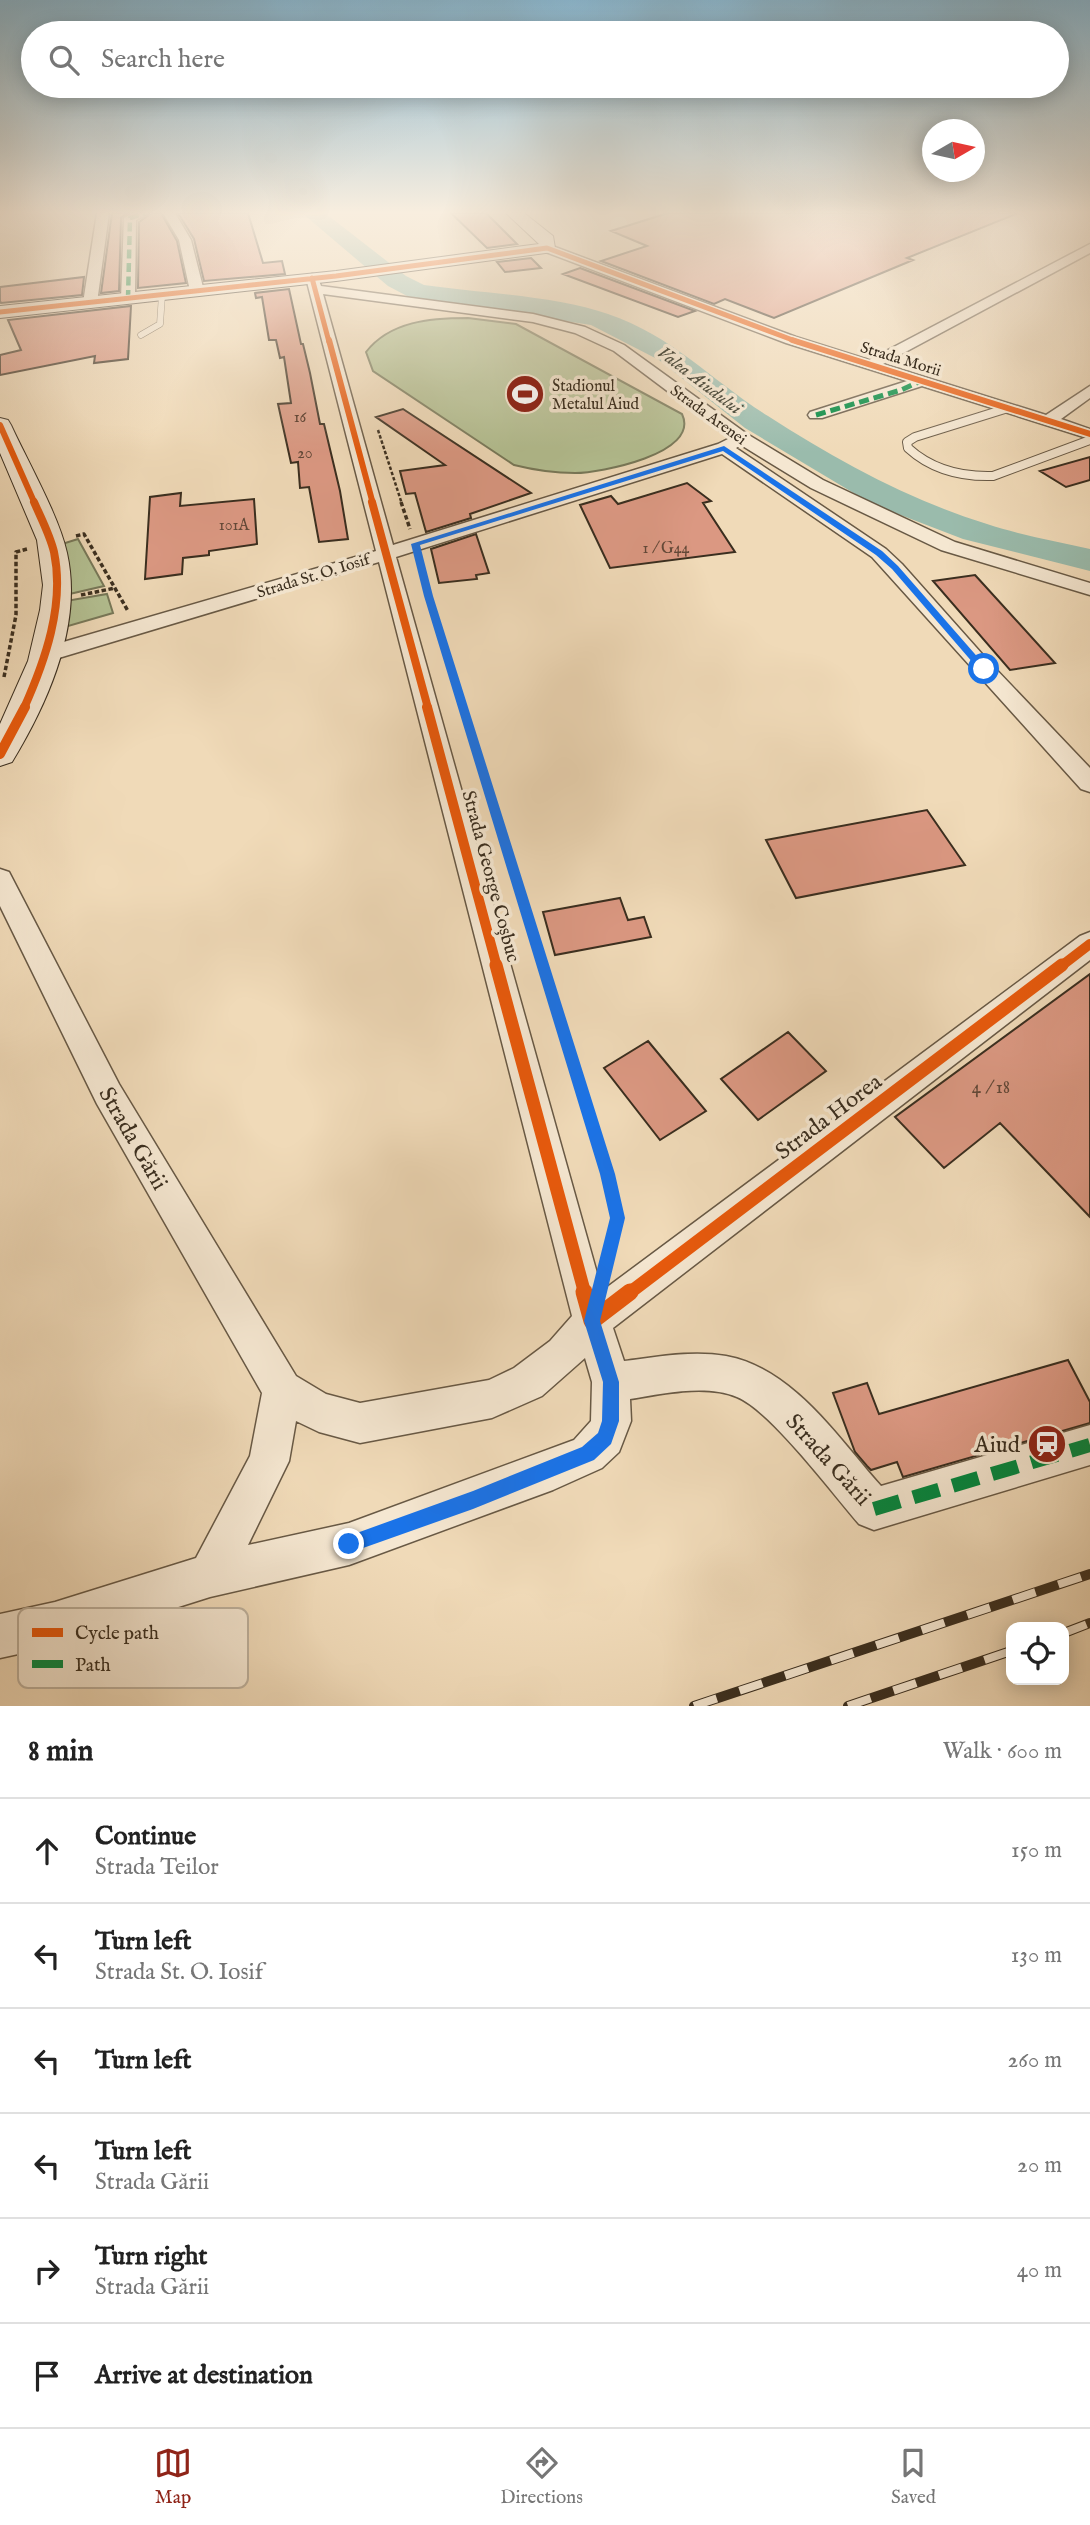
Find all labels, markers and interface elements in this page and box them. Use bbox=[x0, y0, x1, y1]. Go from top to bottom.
search box bbox=[21, 21, 1069, 98]
icon: search bbox=[45, 41, 83, 79]
text: Search here bbox=[101, 43, 225, 76]
north arrow bbox=[922, 119, 985, 182]
street label: Strada Morii bbox=[858, 338, 943, 382]
water label: Valea Aiudului bbox=[652, 342, 747, 421]
sports icon: Stadionul Metalul Aiud bbox=[504, 373, 546, 415]
place label: Stadionul Metalul Aiud bbox=[552, 377, 639, 415]
street label: Strada Arenei bbox=[666, 381, 750, 450]
house number: 16 bbox=[294, 408, 307, 428]
house number: 20 bbox=[297, 444, 313, 464]
house number: 101A bbox=[219, 516, 250, 536]
house number: 1 / G44 bbox=[643, 539, 690, 559]
street label: Strada St. O. Iosif bbox=[255, 549, 375, 604]
route start bbox=[968, 653, 999, 684]
street label: Strada George Coșbuc bbox=[456, 788, 525, 965]
street label: Strada Horea bbox=[770, 1068, 888, 1167]
house number: 4 / 18 bbox=[972, 1076, 1010, 1100]
street label: Strada Gării bbox=[92, 1082, 174, 1195]
street label: Strada Gării bbox=[779, 1408, 877, 1512]
station icon: Aiud bbox=[1026, 1423, 1068, 1465]
place label: Aiud bbox=[973, 1431, 1021, 1460]
route end bbox=[333, 1528, 364, 1559]
legend bbox=[18, 1608, 248, 1688]
text: Cycle path bbox=[75, 1622, 159, 1646]
map controls bbox=[1006, 1622, 1069, 1685]
button: locate bbox=[1006, 1622, 1069, 1685]
text: Path bbox=[75, 1654, 111, 1678]
text: 8 min bbox=[28, 1733, 94, 1771]
text: Walk · 600 m bbox=[943, 1737, 1062, 1766]
text: Continue bbox=[95, 1820, 196, 1853]
icon: ahead bbox=[28, 1832, 66, 1870]
text: 150 m bbox=[1011, 1836, 1062, 1865]
text: Strada Teilor bbox=[95, 1853, 219, 1882]
text: Turn left bbox=[95, 1925, 192, 1958]
icon: left bbox=[28, 1937, 66, 1975]
text: 130 m bbox=[1011, 1941, 1062, 1970]
text: Strada St. O. Iosif bbox=[95, 1958, 263, 1987]
icon: left bbox=[28, 2042, 66, 2080]
text: Turn left bbox=[95, 2044, 192, 2077]
text: 260 m bbox=[1007, 2046, 1062, 2075]
text: Turn left bbox=[95, 2135, 192, 2168]
icon: left bbox=[28, 2147, 66, 2185]
text: 20 m bbox=[1017, 2151, 1062, 2180]
text: Strada Gării bbox=[95, 2168, 209, 2197]
text: Turn right bbox=[95, 2240, 208, 2273]
icon: right bbox=[28, 2252, 66, 2290]
text: 40 m bbox=[1017, 2256, 1062, 2285]
text: Strada Gării bbox=[95, 2273, 209, 2302]
icon: arrive bbox=[28, 2357, 66, 2395]
text: Arrive at destination bbox=[95, 2359, 313, 2392]
tab: Map bbox=[154, 2444, 192, 2510]
tab: Directions bbox=[500, 2444, 583, 2510]
tab: Saved bbox=[891, 2444, 936, 2510]

